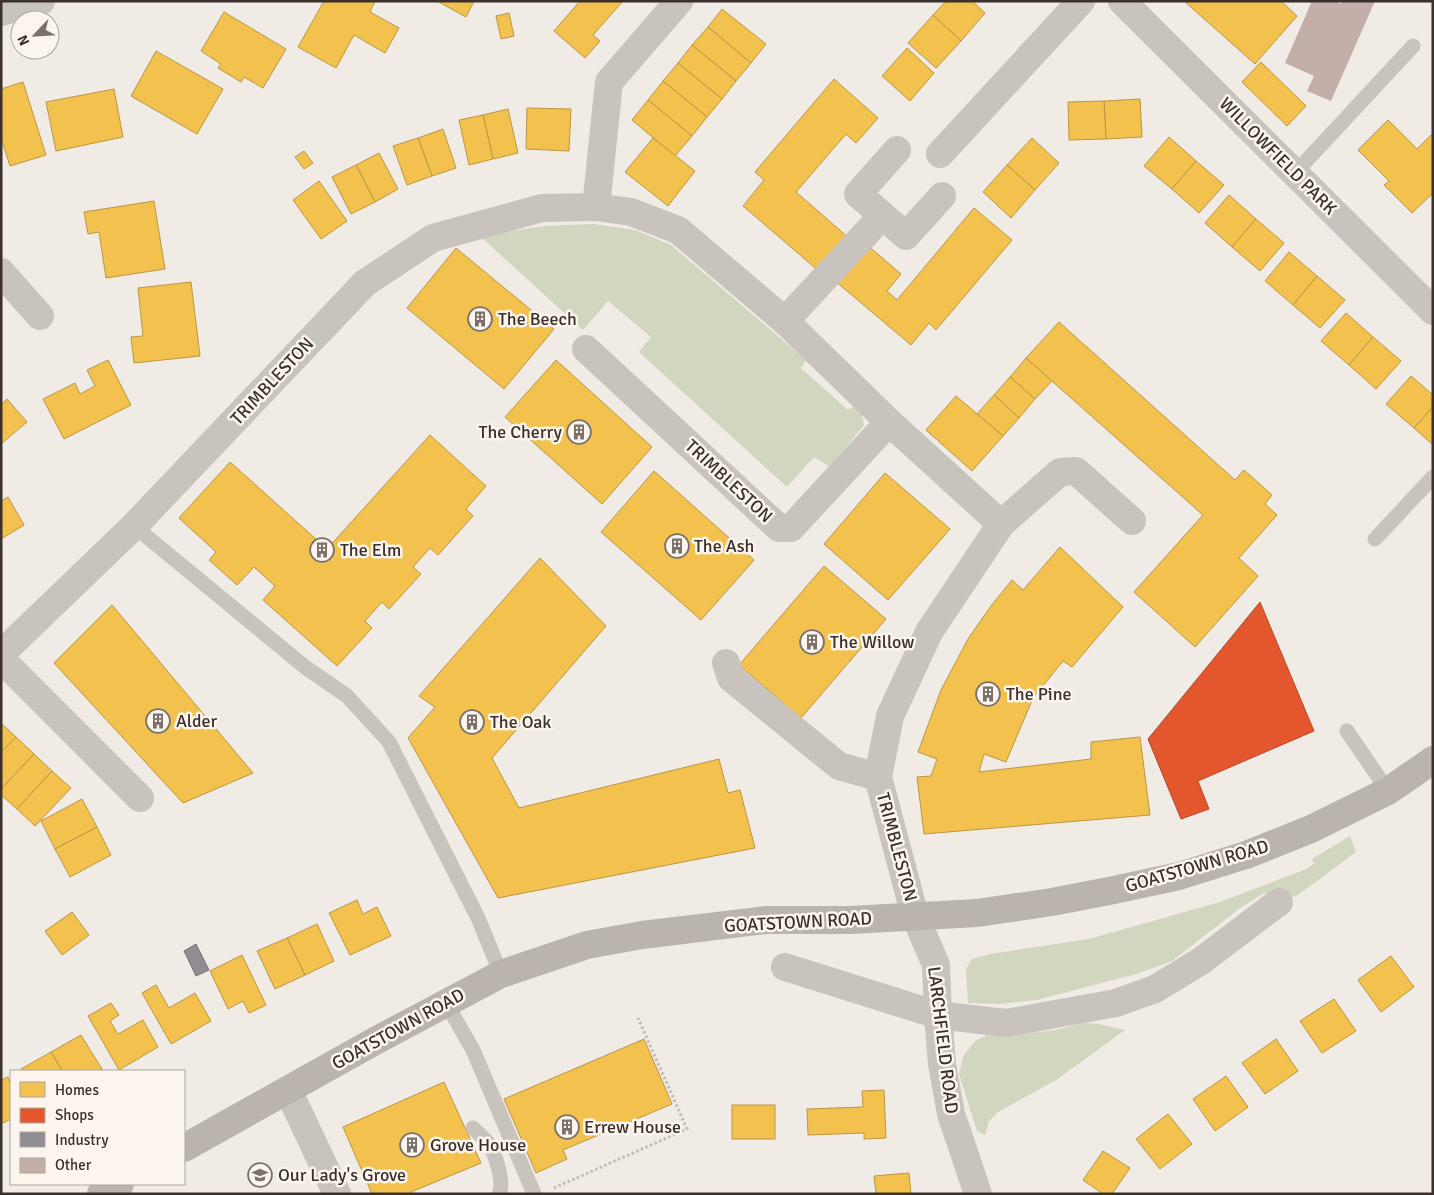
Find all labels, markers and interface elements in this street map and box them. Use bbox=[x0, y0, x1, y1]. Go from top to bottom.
north arrow bbox=[10, 10, 60, 60]
text: N bbox=[14, 32, 33, 48]
street label: WILLOWFIELD PARK bbox=[1215, 93, 1342, 220]
building icon: The Beech bbox=[467, 306, 493, 332]
place label: The Beech bbox=[498, 308, 577, 330]
street label: TRIMBLESTON bbox=[226, 333, 318, 429]
building icon: The Cherry bbox=[566, 419, 592, 445]
place label: The Cherry bbox=[479, 421, 563, 443]
street label: TRIMBLESTON bbox=[681, 435, 777, 527]
building icon: The Ash bbox=[664, 533, 690, 559]
place label: The Ash bbox=[694, 535, 754, 557]
building icon: The Elm bbox=[309, 537, 335, 563]
place label: The Elm bbox=[340, 539, 401, 561]
building icon: The Willow bbox=[799, 629, 825, 655]
place label: The Willow bbox=[830, 631, 914, 653]
building icon: The Pine bbox=[975, 681, 1001, 707]
place label: The Pine bbox=[1006, 683, 1072, 705]
building icon: Alder bbox=[145, 708, 171, 734]
building icon: The Oak bbox=[459, 709, 485, 735]
place label: Alder bbox=[176, 710, 218, 732]
place label: The Oak bbox=[490, 711, 551, 733]
street label: TRIMBLESTON bbox=[872, 790, 922, 904]
street label: GOATSTOWN ROAD bbox=[1123, 835, 1271, 897]
street label: GOATSTOWN ROAD bbox=[724, 907, 872, 937]
street label: LARCHFIELD ROAD bbox=[923, 965, 963, 1115]
street label: GOATSTOWN ROAD bbox=[328, 984, 468, 1074]
legend bbox=[10, 1070, 185, 1185]
text: Homes bbox=[55, 1081, 99, 1099]
text: Shops bbox=[55, 1106, 94, 1124]
building icon: Errew House bbox=[554, 1114, 580, 1140]
place label: Errew House bbox=[584, 1116, 681, 1138]
text: Industry bbox=[55, 1131, 108, 1149]
building icon: Grove House bbox=[399, 1132, 425, 1158]
place label: Grove House bbox=[430, 1134, 526, 1156]
text: Other bbox=[55, 1156, 92, 1174]
school or university icon: Our Lady's Grove bbox=[247, 1162, 273, 1188]
place label: Our Lady's Grove bbox=[278, 1164, 406, 1186]

